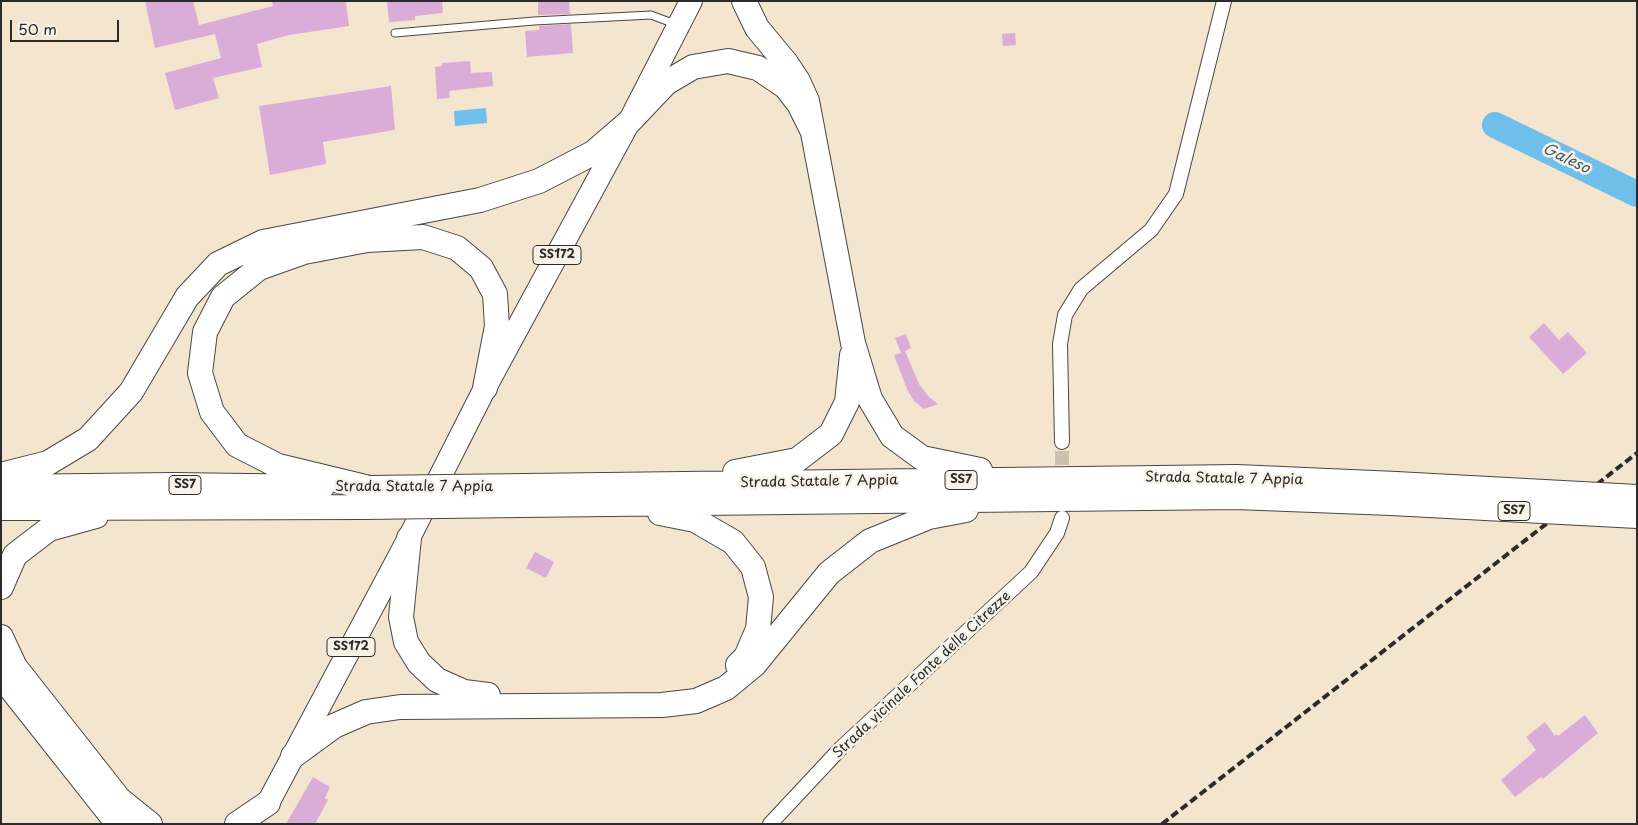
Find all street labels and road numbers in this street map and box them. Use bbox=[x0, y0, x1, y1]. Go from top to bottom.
road number: SS172 bbox=[533, 246, 581, 264]
street label: Strada Statale 7 Appia bbox=[1145, 469, 1303, 489]
road number: SS7 bbox=[945, 470, 977, 490]
street label: Strada Statale 7 Appia bbox=[740, 472, 898, 492]
road number: SS7 bbox=[169, 476, 201, 494]
street label: Strada Statale 7 Appia bbox=[335, 479, 493, 495]
road number: SS7 bbox=[1498, 502, 1530, 520]
street label: Strada vicinale Fonte delle Citrezze bbox=[830, 588, 1014, 762]
road number: SS172 bbox=[327, 638, 375, 656]

